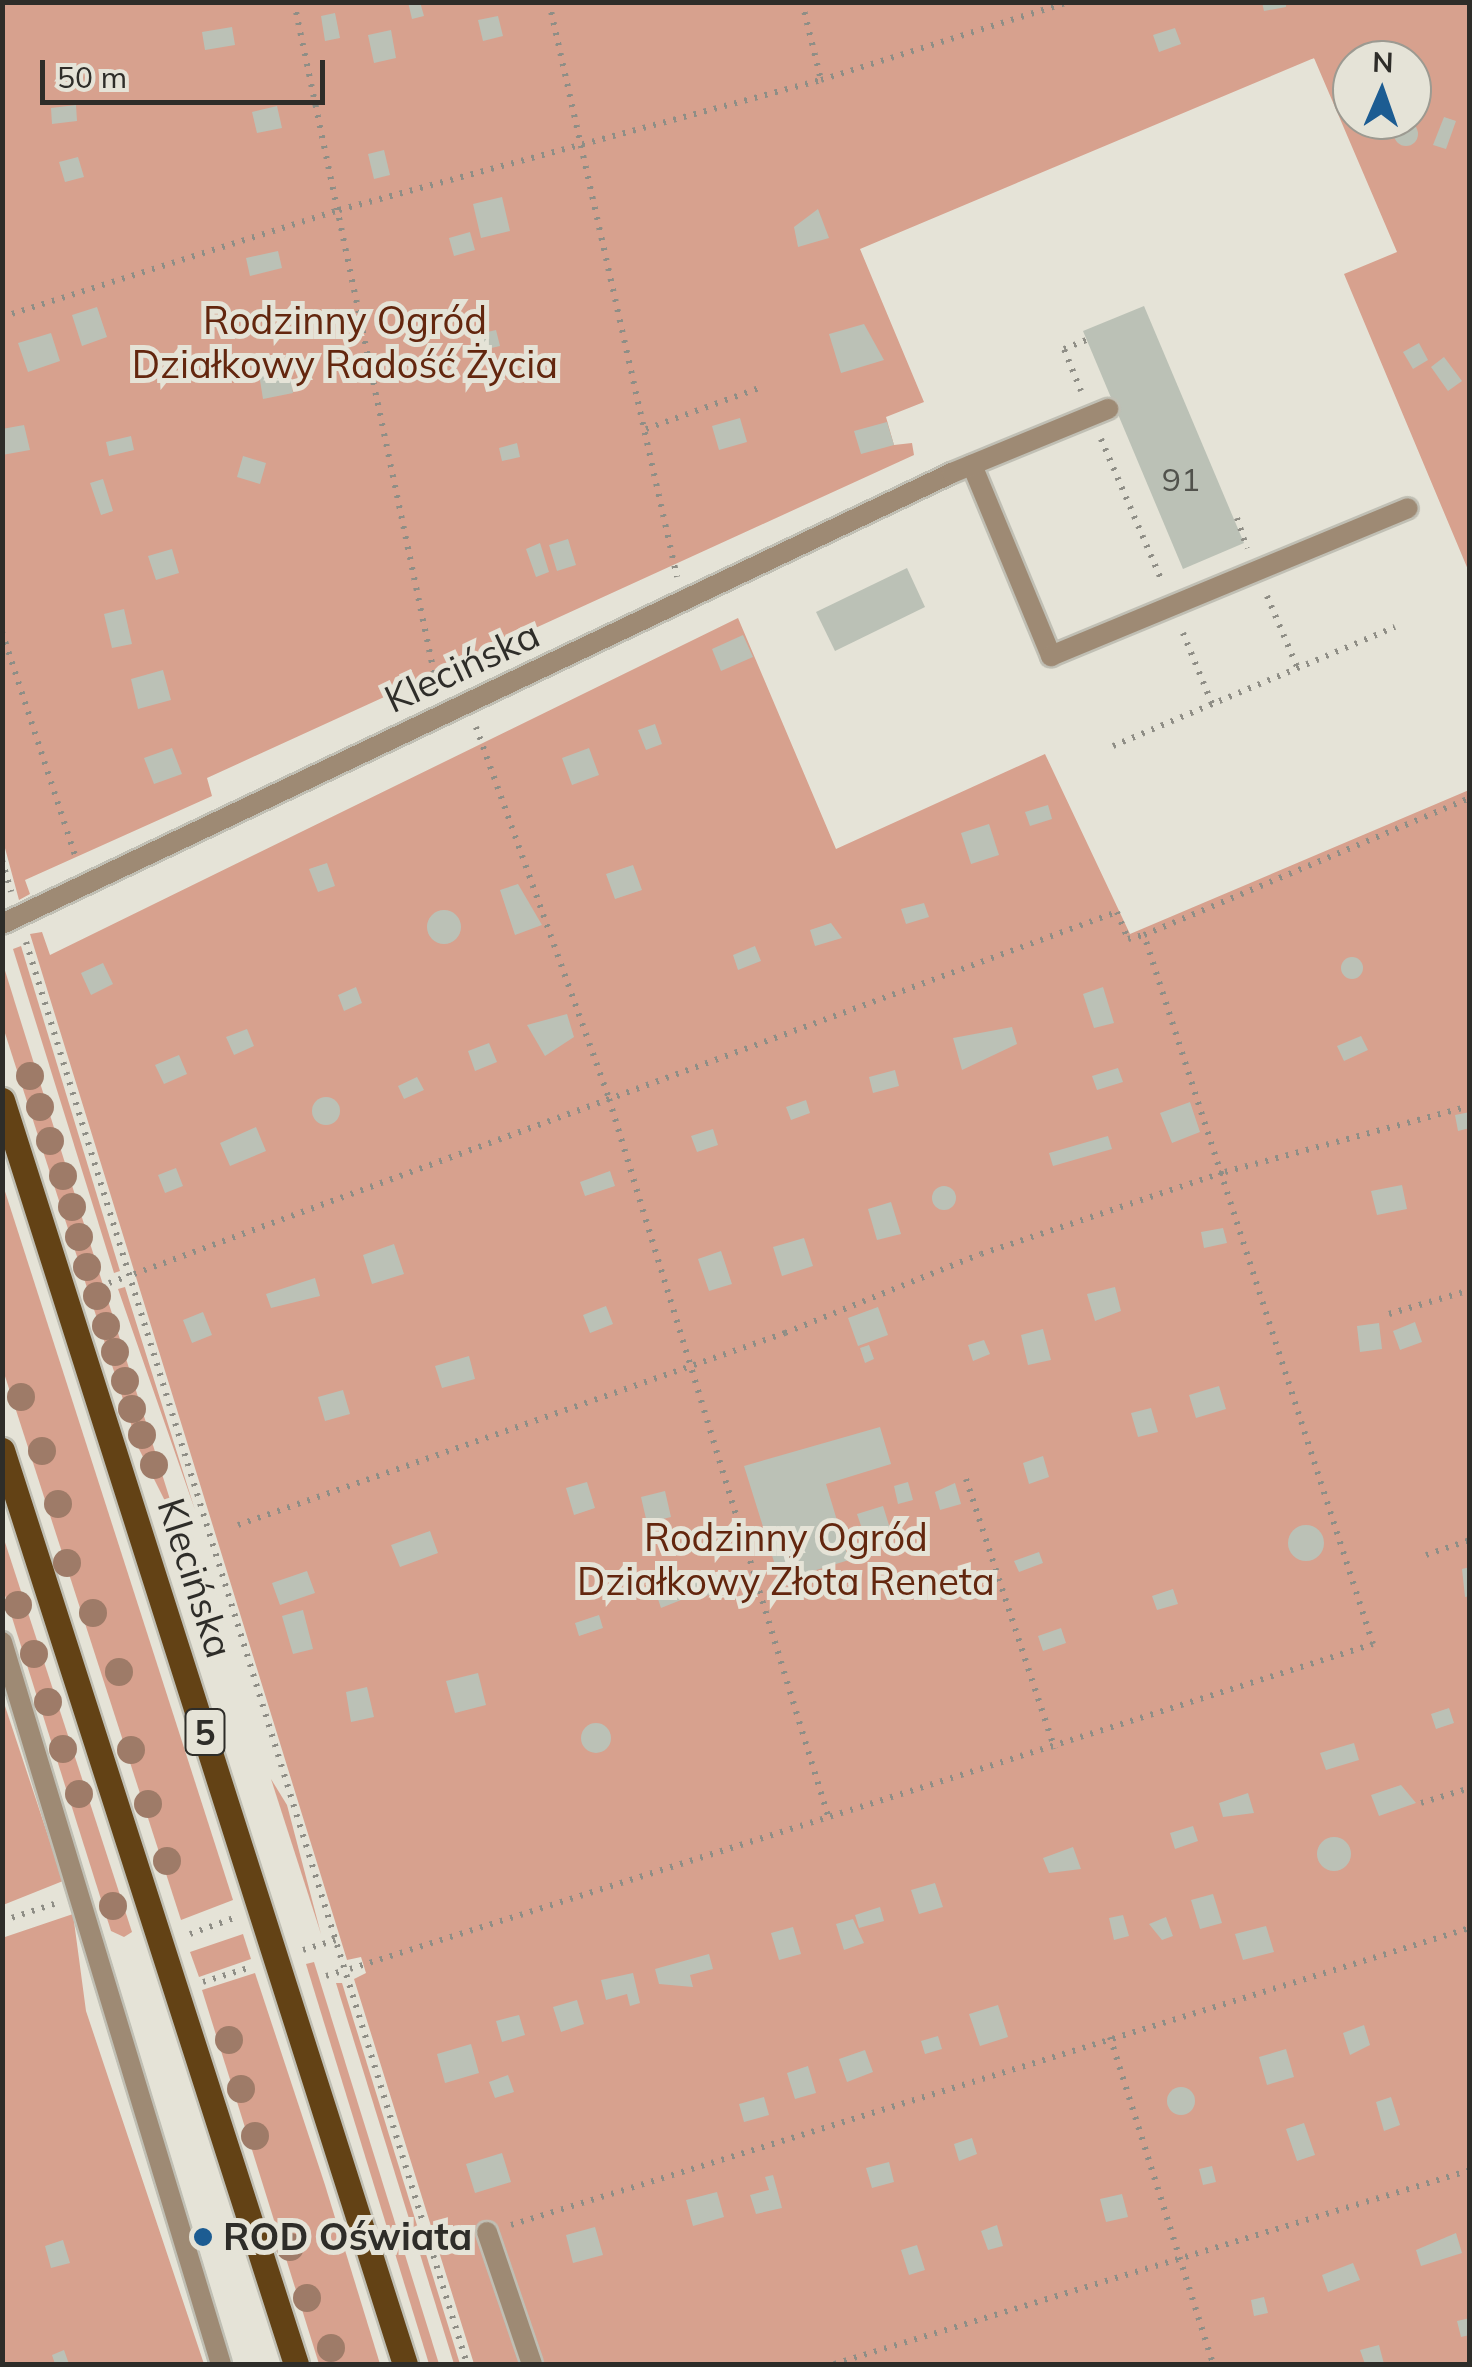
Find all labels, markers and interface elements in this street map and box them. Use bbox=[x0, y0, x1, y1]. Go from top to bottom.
scale bar bbox=[45, 40, 330, 102]
north arrow bbox=[1332, 40, 1432, 140]
text: N bbox=[1372, 44, 1394, 79]
text: 50 m bbox=[57, 58, 127, 96]
park label: Rodzinny Ogród Działkowy Radość Życia bbox=[132, 298, 558, 388]
house number: 91 bbox=[1162, 460, 1200, 498]
street label: Klecińska bbox=[378, 611, 546, 723]
street label: Klecińska bbox=[148, 1493, 242, 1663]
park label: Rodzinny Ogród Działkowy Złota Reneta bbox=[577, 1515, 995, 1605]
road number: 5 bbox=[182, 1702, 228, 1762]
place label: ROD Oświata bbox=[223, 2214, 472, 2260]
marker: ROD Oświata bbox=[192, 2226, 214, 2248]

